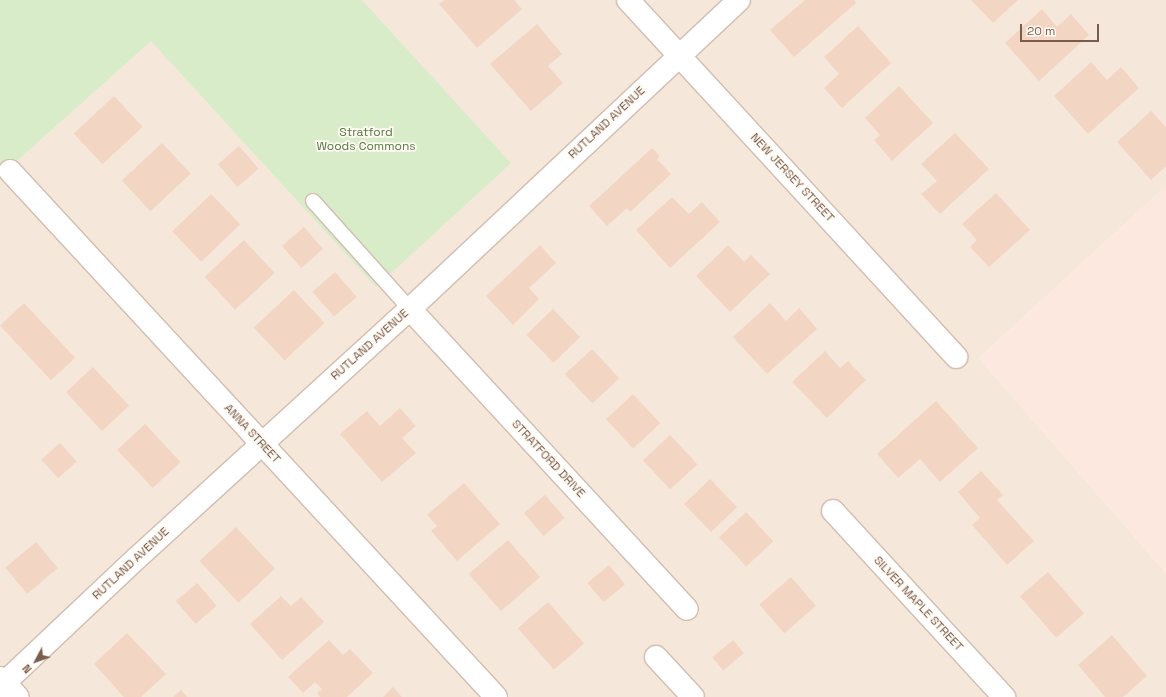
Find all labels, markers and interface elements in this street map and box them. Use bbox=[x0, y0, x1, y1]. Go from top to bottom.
scale bar bbox=[1022, 16, 1101, 42]
text: 20 m bbox=[1027, 23, 1055, 39]
street label: RUTLAND AVENUE bbox=[566, 84, 648, 162]
park label: Stratford Woods Commons bbox=[316, 126, 416, 154]
street label: NEW JERSEY STREET bbox=[747, 130, 837, 226]
street label: RUTLAND AVENUE bbox=[328, 306, 412, 384]
street label: ANNA STREET bbox=[221, 401, 283, 467]
street label: STRATFORD DRIVE bbox=[508, 417, 588, 501]
street label: RUTLAND AVENUE bbox=[90, 525, 172, 603]
street label: SILVER MAPLE STREET bbox=[870, 554, 966, 654]
north arrow bbox=[16, 641, 56, 681]
text: N bbox=[19, 661, 35, 676]

